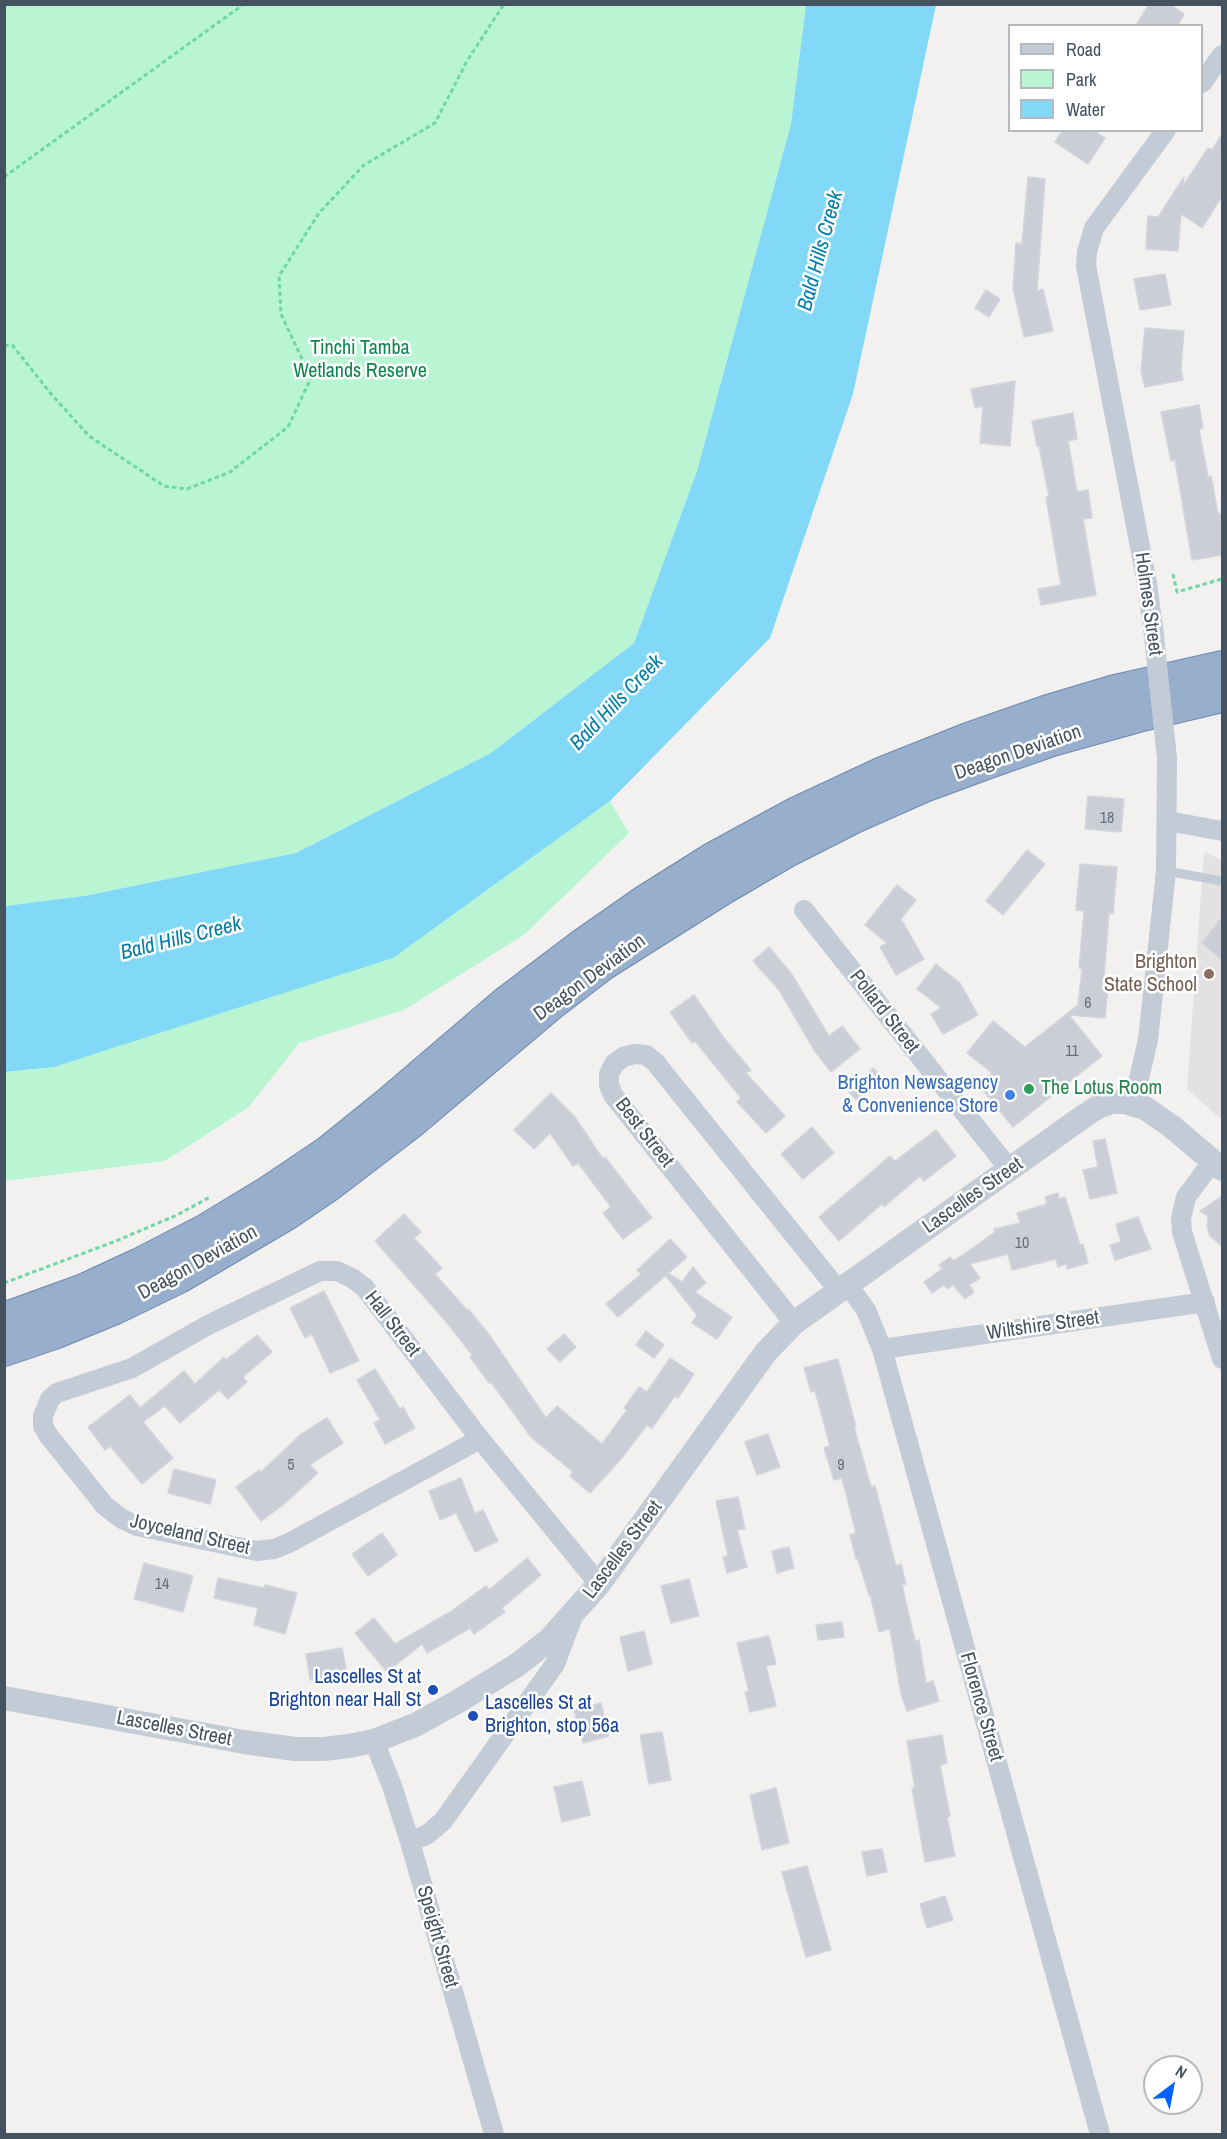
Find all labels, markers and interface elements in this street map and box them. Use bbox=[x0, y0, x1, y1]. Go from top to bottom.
legend bbox=[1008, 24, 1203, 132]
text: Road bbox=[1066, 37, 1101, 62]
text: Park bbox=[1066, 67, 1096, 92]
text: Water bbox=[1066, 97, 1105, 122]
water label: Bald Hills Creek bbox=[793, 188, 849, 314]
park label: Tinchi Tamba Wetlands Reserve bbox=[293, 337, 427, 384]
street label: Holmes Street bbox=[1129, 551, 1167, 657]
water label: Bald Hills Creek bbox=[565, 650, 669, 756]
street label: Deagon Deviation bbox=[952, 720, 1084, 786]
house number: 18 bbox=[1100, 809, 1114, 829]
water label: Bald Hills Creek bbox=[118, 912, 244, 966]
street label: Deagon Deviation bbox=[529, 929, 651, 1027]
place label: Brighton State School bbox=[1104, 951, 1197, 998]
street label: Pollard Street bbox=[844, 965, 924, 1059]
marker: Brighton State School bbox=[1202, 967, 1216, 981]
house number: 6 bbox=[1084, 994, 1092, 1014]
house number: 11 bbox=[1065, 1042, 1079, 1062]
place label: Brighton Newsagency & Convenience Store bbox=[838, 1072, 998, 1119]
place label: The Lotus Room bbox=[1041, 1077, 1162, 1101]
marker: The Lotus Room bbox=[1022, 1082, 1036, 1096]
marker: Brighton Newsagency & Convenience Store bbox=[1003, 1088, 1017, 1102]
street label: Best Street bbox=[610, 1094, 678, 1172]
street label: Lascelles Street bbox=[918, 1153, 1028, 1239]
street label: Deagon Deviation bbox=[134, 1220, 262, 1306]
house number: 10 bbox=[1015, 1234, 1029, 1254]
street label: Hall Street bbox=[359, 1286, 425, 1362]
street label: Wiltshire Street bbox=[985, 1306, 1101, 1346]
house number: 5 bbox=[287, 1456, 295, 1476]
house number: 9 bbox=[837, 1456, 845, 1476]
street label: Lascelles Street bbox=[578, 1496, 668, 1604]
street label: Joyceland Street bbox=[128, 1510, 252, 1560]
house number: 14 bbox=[155, 1575, 169, 1595]
street label: Florence Street bbox=[954, 1650, 1008, 1764]
place label: Lascelles St at Brighton near Hall St bbox=[269, 1666, 421, 1713]
marker: Lascelles St at Brighton near Hall St bbox=[426, 1683, 440, 1697]
place label: Lascelles St at Brighton, stop 56a bbox=[485, 1692, 619, 1739]
street label: Lascelles Street bbox=[114, 1706, 234, 1752]
marker: Lascelles St at Brighton, stop 56a bbox=[466, 1709, 480, 1723]
street label: Speight Street bbox=[411, 1883, 463, 1991]
north arrow bbox=[1143, 2055, 1203, 2115]
text: N bbox=[1172, 2060, 1191, 2083]

